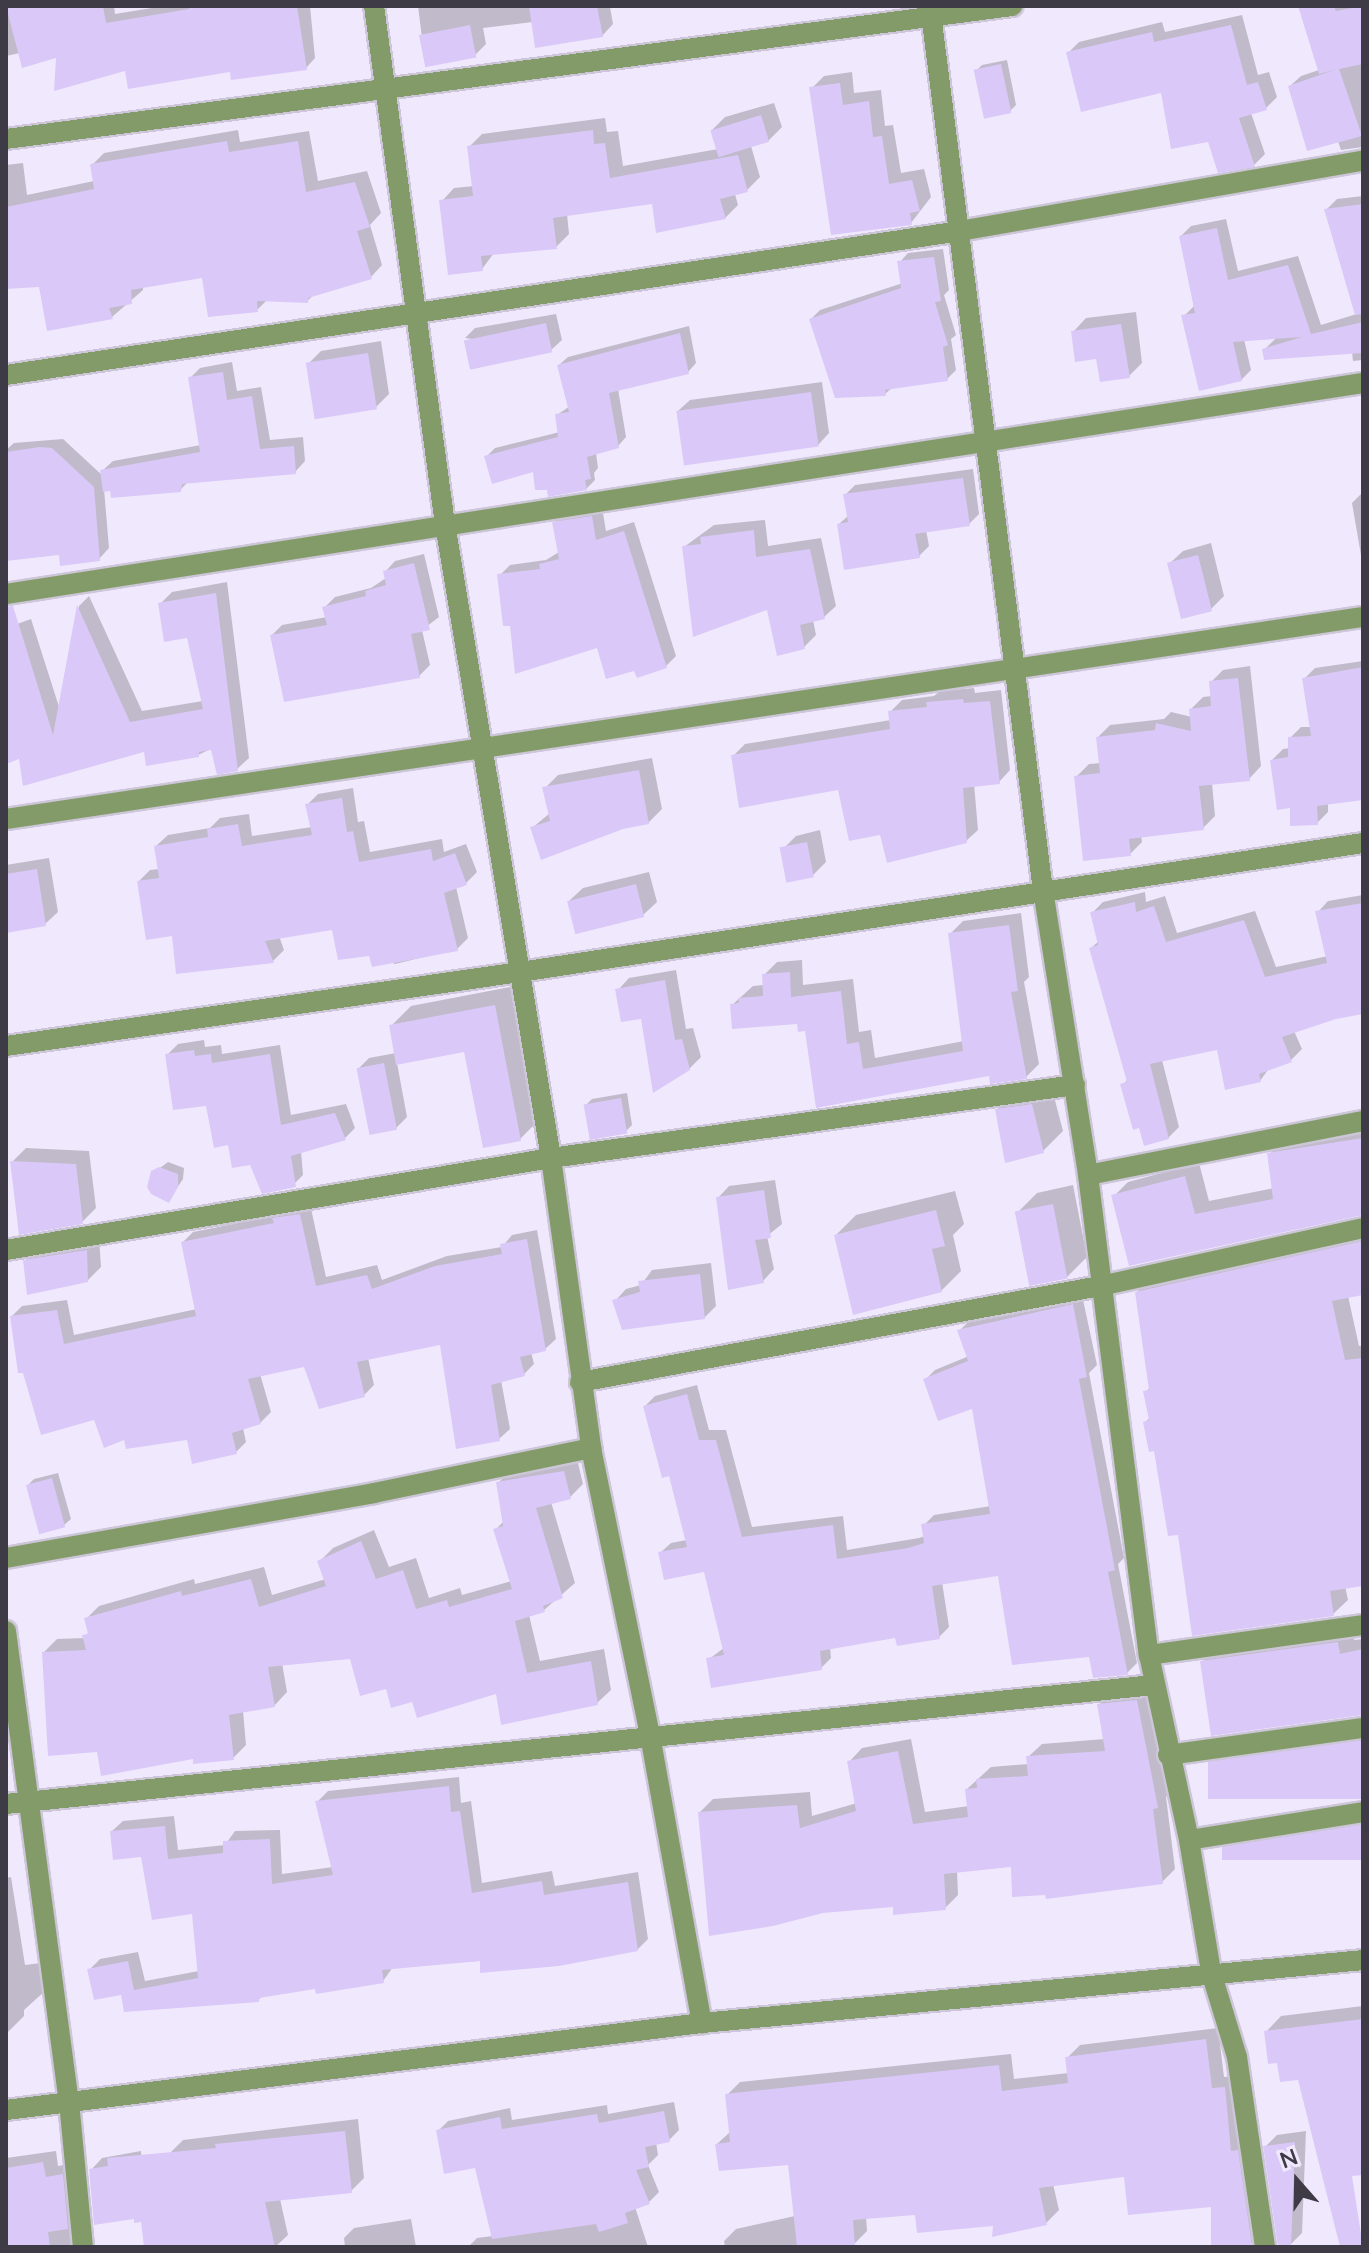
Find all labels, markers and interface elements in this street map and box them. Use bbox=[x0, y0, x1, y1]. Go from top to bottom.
north arrow bbox=[1257, 2141, 1337, 2221]
text: N bbox=[1276, 2142, 1301, 2174]

